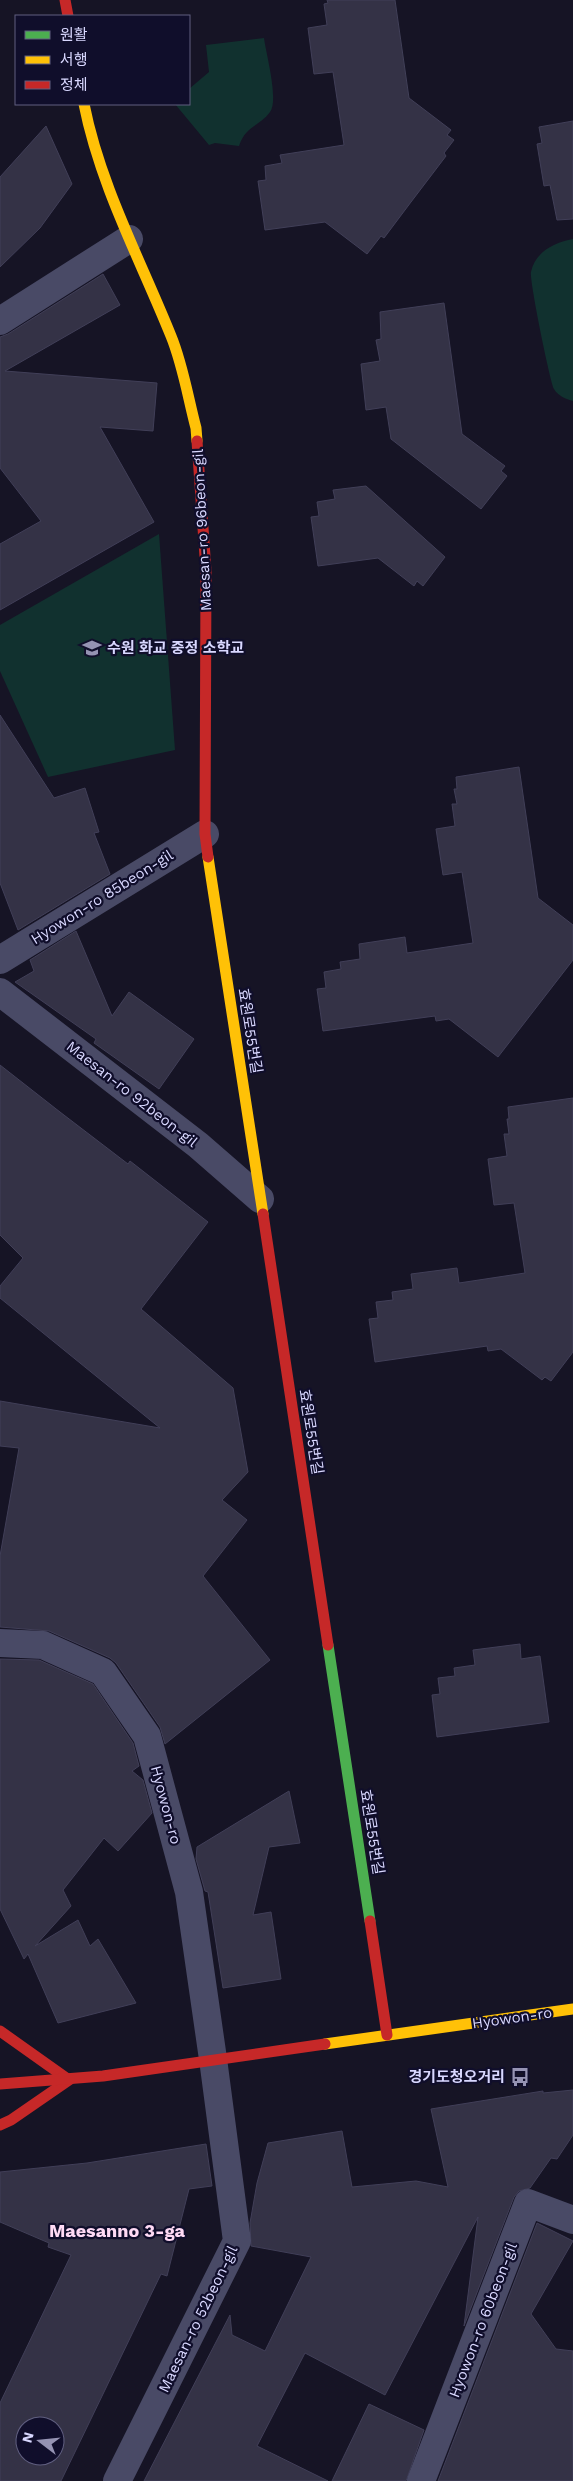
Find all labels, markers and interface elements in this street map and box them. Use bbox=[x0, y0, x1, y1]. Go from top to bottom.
legend bbox=[15, 15, 190, 105]
text: 원활 bbox=[60, 26, 88, 44]
text: 서행 bbox=[60, 51, 88, 69]
text: 정체 bbox=[60, 76, 88, 94]
street label: Maesan-ro 96beon-gil bbox=[189, 448, 215, 611]
school or university icon: 수원 화교 중정 소학교 bbox=[81, 637, 103, 659]
place label: 수원 화교 중정 소학교 bbox=[107, 639, 244, 657]
street label: Hyowon-ro 85beon-gil bbox=[28, 846, 177, 948]
street label: 효원로55번길 bbox=[234, 987, 266, 1075]
street label: Maesan-ro 92beon-gil bbox=[63, 1037, 202, 1151]
street label: 효원로55번길 bbox=[295, 1388, 327, 1476]
street label: Hyowon-ro bbox=[147, 1764, 185, 1846]
street label: 효원로55번길 bbox=[356, 1788, 388, 1876]
street label: Hyowon-ro bbox=[471, 2003, 553, 2033]
bus stop icon: 경기도청오거리 bbox=[509, 2066, 531, 2088]
place label: 경기도청오거리 bbox=[408, 2068, 505, 2086]
district label: Maesanno 3-ga bbox=[49, 2220, 186, 2241]
street label: Hyowon-ro 60beon-gil bbox=[445, 2239, 521, 2400]
street label: Maesan-ro 52beon-gil bbox=[155, 2242, 242, 2395]
north arrow bbox=[15, 2416, 65, 2466]
text: N bbox=[18, 2430, 37, 2445]

